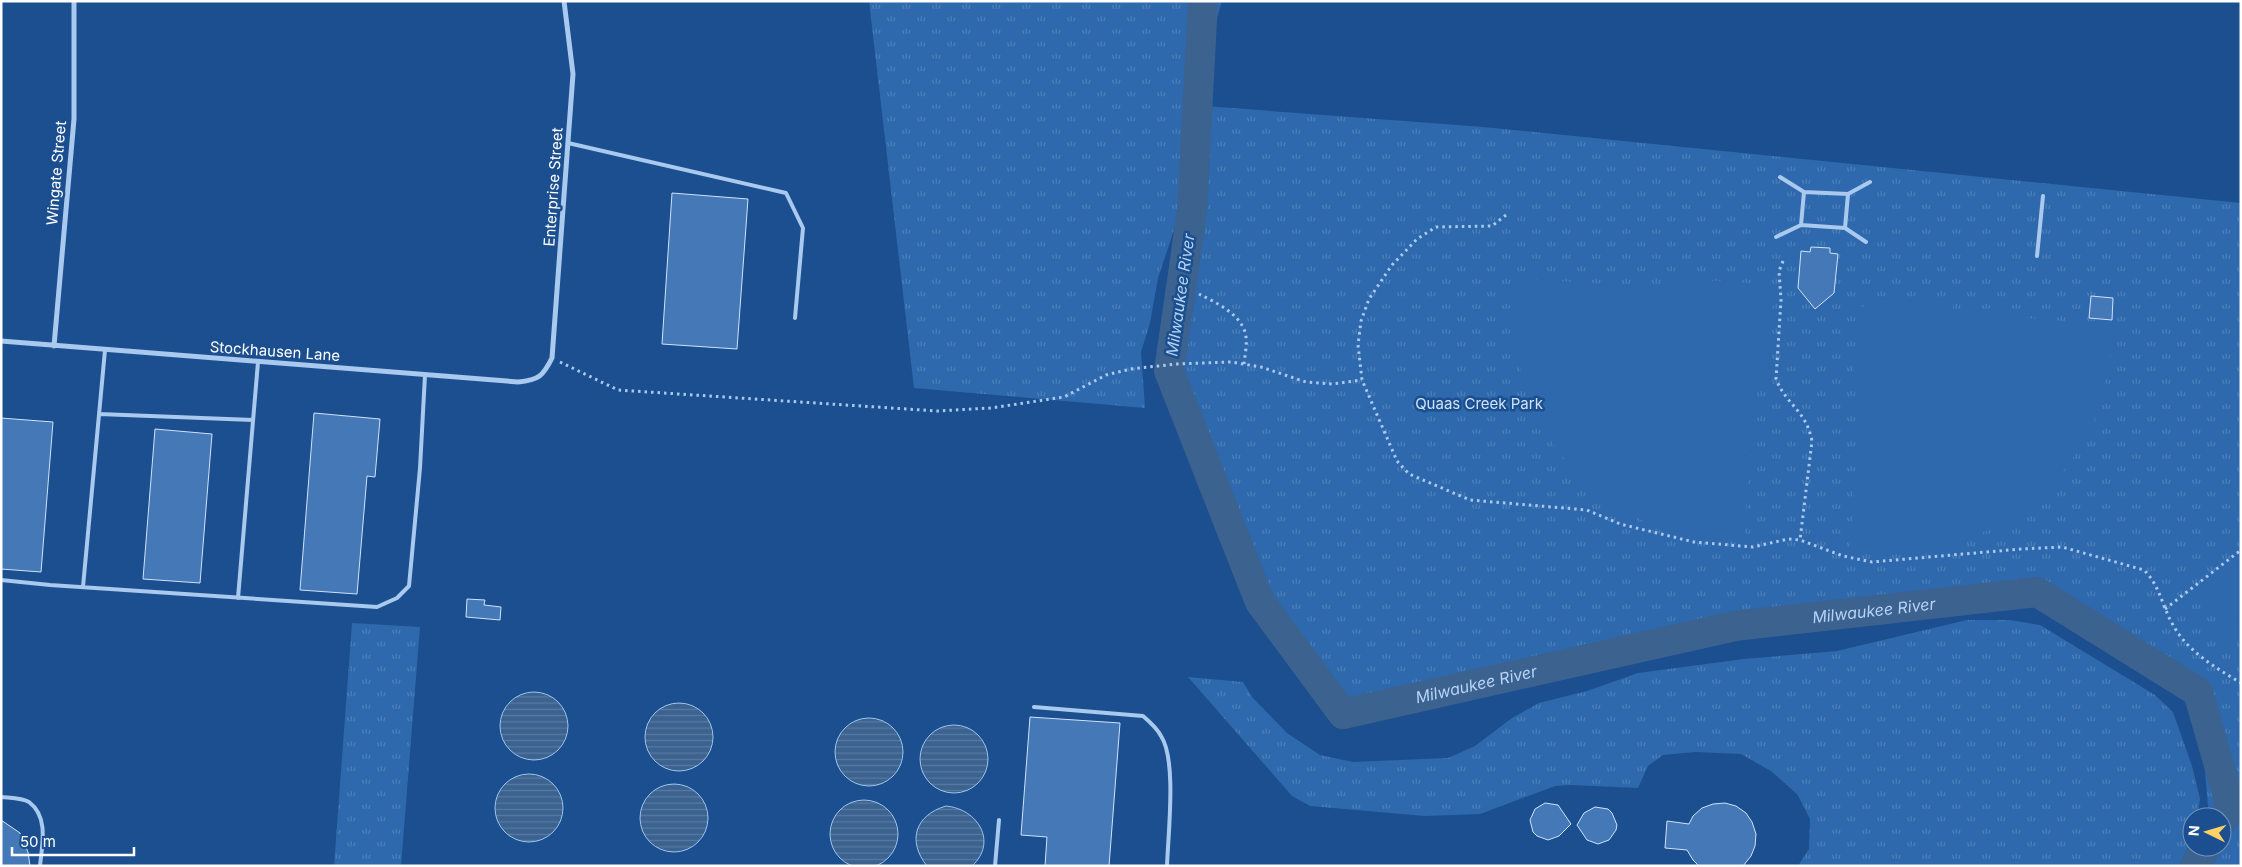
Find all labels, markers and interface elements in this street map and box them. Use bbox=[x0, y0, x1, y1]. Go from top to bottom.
street label: Wingate Street bbox=[42, 120, 70, 226]
street label: Enterprise Street bbox=[539, 127, 567, 247]
water label: Milwaukee River bbox=[1161, 231, 1199, 358]
street label: Stockhausen Lane bbox=[209, 337, 341, 365]
park label: Quaas Creek Park bbox=[1415, 394, 1544, 413]
water label: Milwaukee River bbox=[1811, 593, 1937, 627]
water label: Milwaukee River bbox=[1413, 661, 1540, 707]
north arrow bbox=[2182, 807, 2232, 857]
scale bar bbox=[12, 824, 135, 856]
text: N bbox=[2185, 825, 2202, 837]
text: 50 m bbox=[20, 832, 56, 851]

